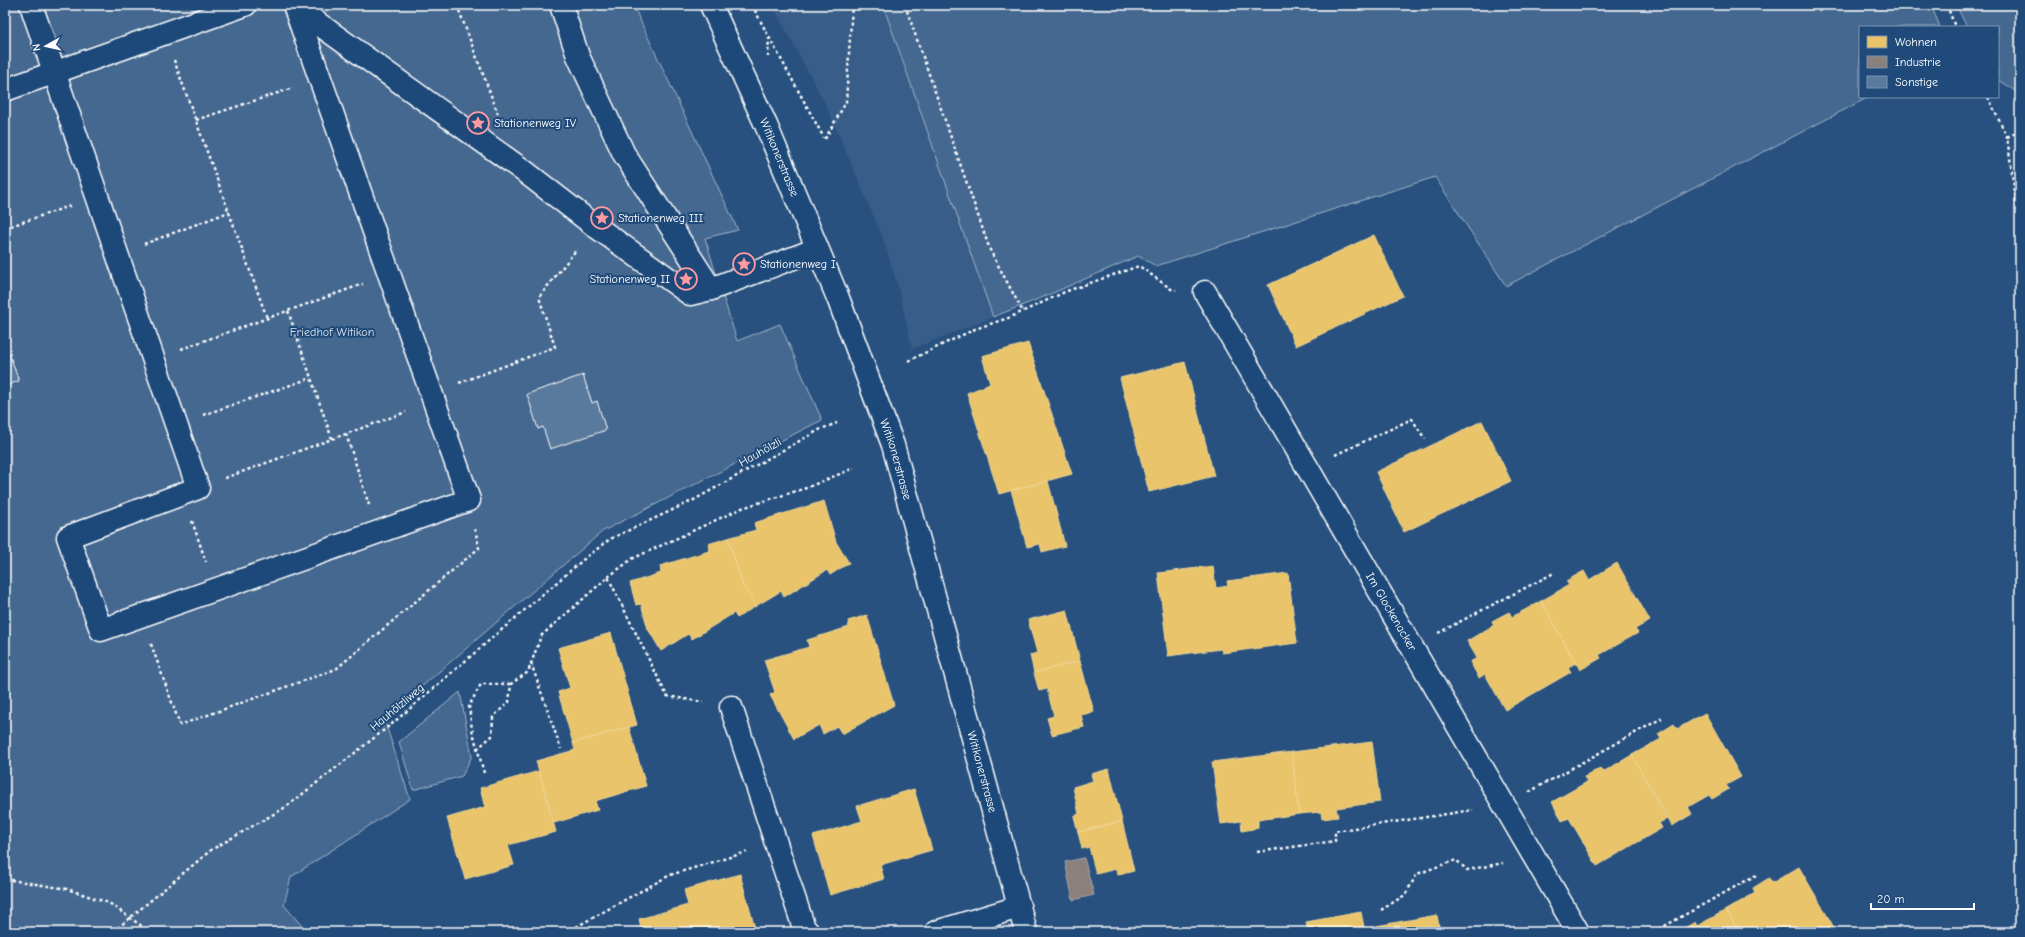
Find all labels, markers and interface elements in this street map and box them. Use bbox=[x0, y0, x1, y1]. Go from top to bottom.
north arrow bbox=[26, 26, 66, 66]
legend bbox=[1859, 26, 1999, 98]
text: Wohnen bbox=[1895, 35, 1937, 49]
text: N bbox=[30, 43, 44, 52]
text: Industrie bbox=[1895, 55, 1941, 69]
text: Sonstige bbox=[1895, 75, 1938, 89]
place icon: Stationenweg IV bbox=[465, 110, 491, 136]
place label: Stationenweg IV bbox=[494, 116, 577, 130]
street label: Witikonerstrasse bbox=[757, 116, 802, 199]
place icon: Stationenweg III bbox=[589, 205, 615, 231]
place label: Stationenweg III bbox=[618, 211, 703, 225]
place icon: Stationenweg I bbox=[731, 251, 757, 277]
place label: Stationenweg I bbox=[760, 257, 836, 271]
place icon: Stationenweg II bbox=[673, 266, 699, 292]
place label: Stationenweg II bbox=[590, 272, 670, 286]
park label: Friedhof Witikon bbox=[290, 325, 374, 339]
street label: Witikonerstrasse bbox=[877, 417, 915, 501]
street label: Hauhölzli bbox=[736, 434, 784, 470]
street label: Im Glockenacker bbox=[1363, 570, 1420, 654]
street label: Hauhölzliweg bbox=[367, 680, 427, 734]
street label: Witikonerstrasse bbox=[964, 729, 1000, 814]
scale bar bbox=[1871, 885, 1974, 911]
text: 20 m bbox=[1877, 892, 1905, 906]

